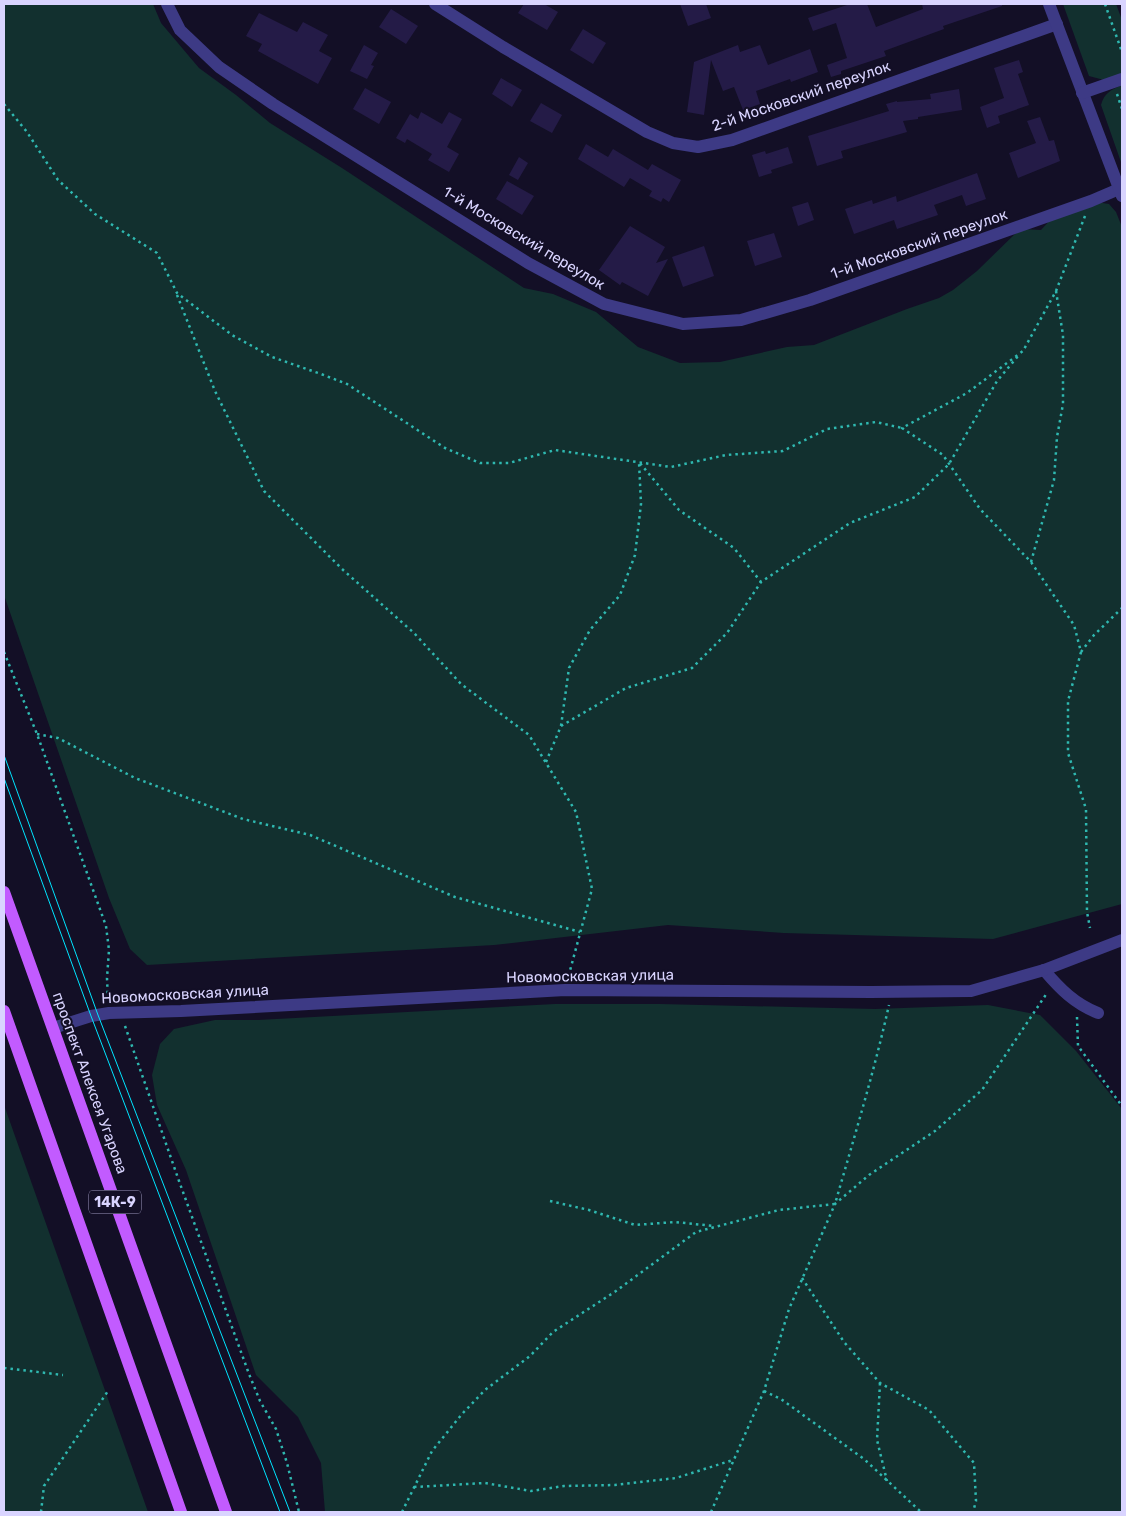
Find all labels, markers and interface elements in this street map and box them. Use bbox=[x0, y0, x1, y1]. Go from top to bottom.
street label: 2-й Московский переулок bbox=[709, 57, 893, 135]
street label: 1-й Московский переулок bbox=[440, 182, 608, 294]
street label: 1-й Московский переулок bbox=[828, 205, 1010, 283]
street label: Новомосковская улица bbox=[506, 966, 674, 986]
street label: Новомосковская улица bbox=[101, 981, 269, 1007]
street label: проспект Алексея Угарова bbox=[49, 990, 131, 1176]
road number: 14К-9 bbox=[89, 1190, 141, 1214]

